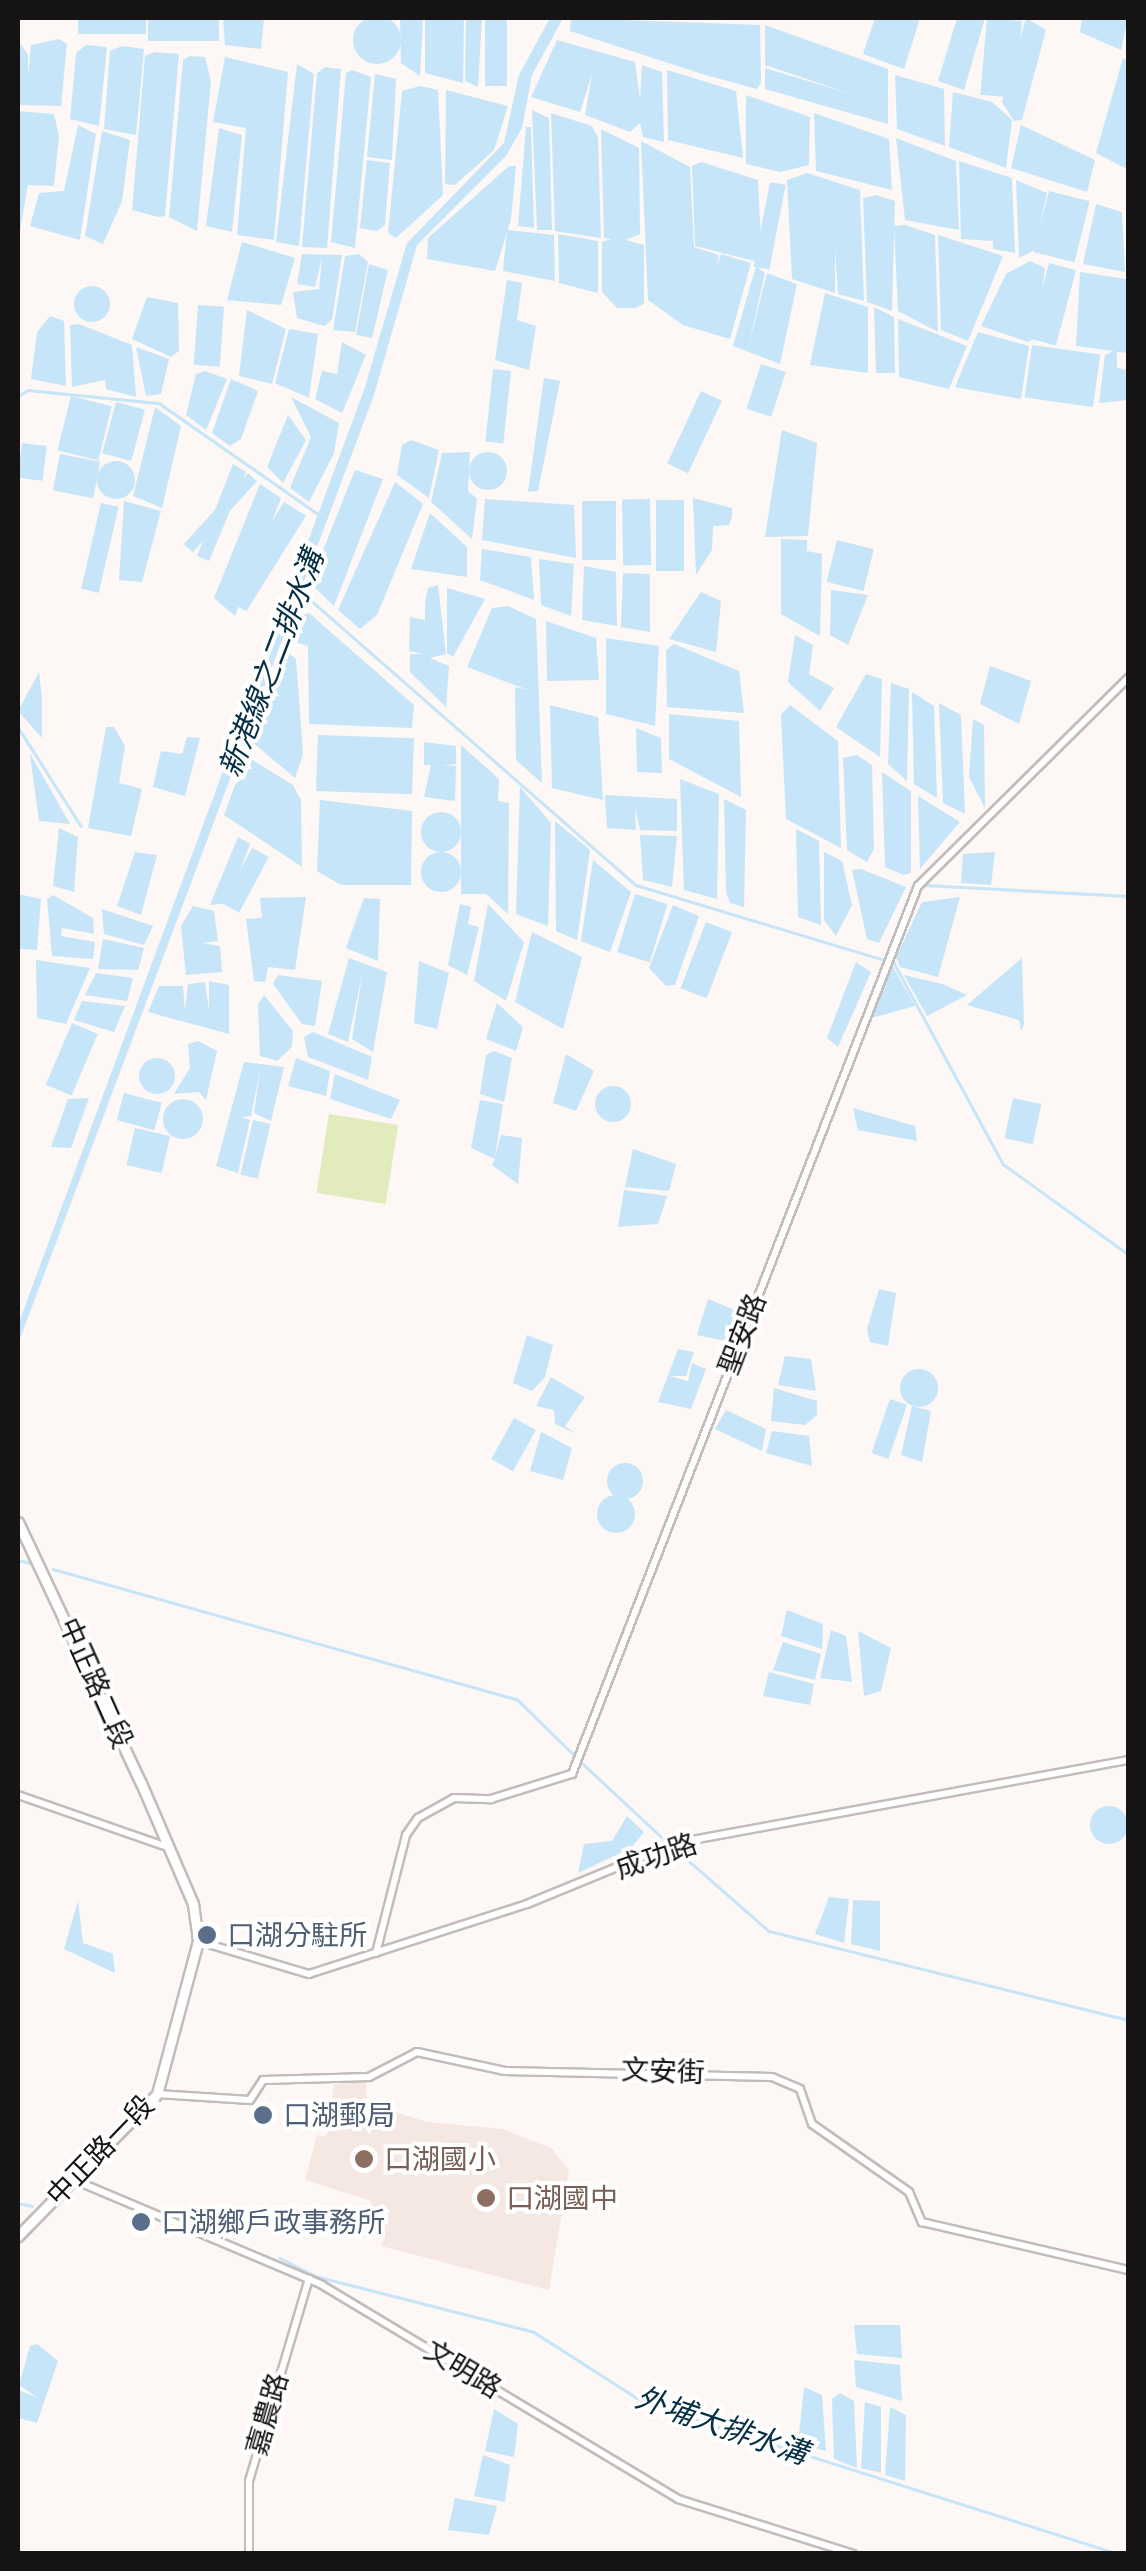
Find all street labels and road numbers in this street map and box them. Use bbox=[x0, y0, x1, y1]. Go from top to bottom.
street label: 聖安路 bbox=[711, 1289, 773, 1379]
street label: 中正路二段 bbox=[52, 1612, 140, 1754]
street label: 成功路 bbox=[611, 1826, 701, 1886]
street label: 文安街 bbox=[620, 2053, 706, 2089]
street label: 中正路一段 bbox=[39, 2088, 161, 2212]
street label: 文明路 bbox=[418, 2333, 508, 2405]
street label: 嘉農路 bbox=[239, 2369, 295, 2459]

